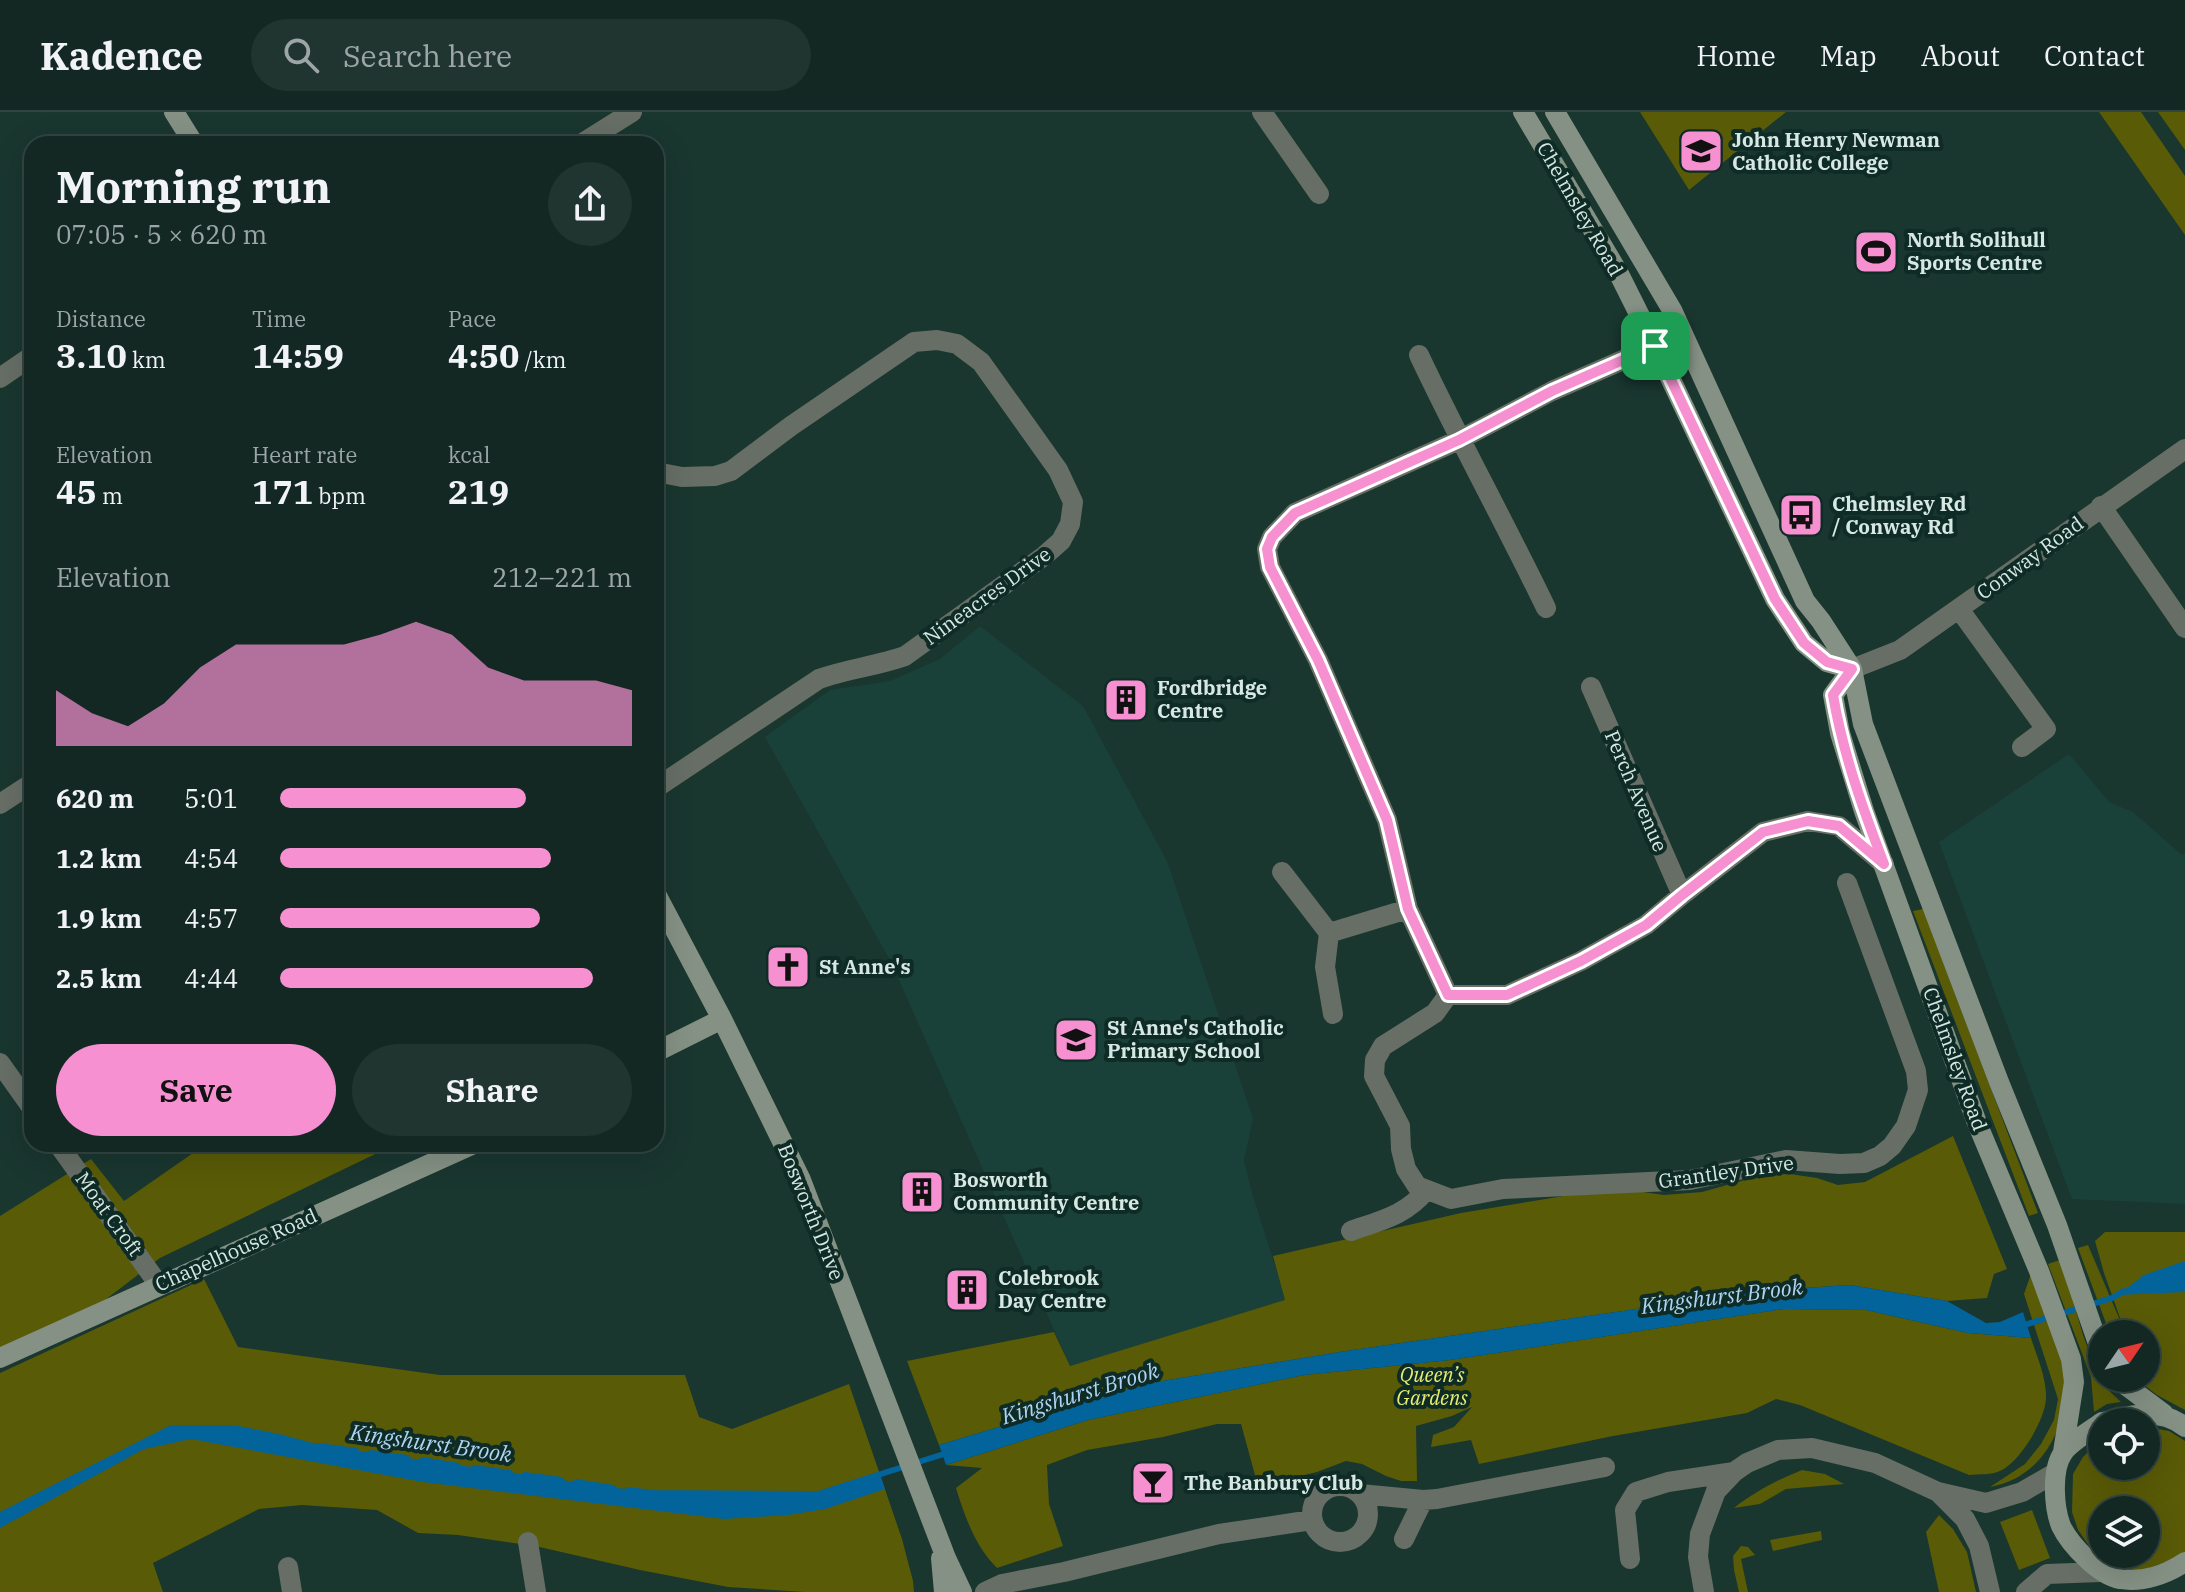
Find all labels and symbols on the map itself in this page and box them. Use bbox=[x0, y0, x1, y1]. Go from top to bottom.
place label: John Henry Newman Catholic College bbox=[1732, 126, 1940, 176]
school or university icon: John Henry Newman Catholic College bbox=[1677, 127, 1725, 175]
street label: Chelmsley Road bbox=[1531, 137, 1630, 281]
place label: North Solihull Sports Centre bbox=[1907, 226, 2046, 276]
sports icon: North Solihull Sports Centre bbox=[1852, 228, 1900, 276]
pin bbox=[1621, 312, 1689, 380]
place label: Chelmsley Rd / Conway Rd bbox=[1832, 490, 1967, 540]
bus stop icon: Chelmsley Rd / Conway Rd bbox=[1777, 491, 1825, 539]
street label: Conway Road bbox=[1971, 510, 2089, 605]
street label: Nineacres Drive bbox=[918, 540, 1056, 651]
place label: Fordbridge Centre bbox=[1157, 674, 1267, 724]
building icon: Fordbridge Centre bbox=[1102, 676, 1150, 724]
street label: Perch Avenue bbox=[1599, 726, 1674, 856]
church icon: St Anne's bbox=[764, 943, 812, 991]
place label: St Anne's bbox=[819, 953, 911, 980]
street label: Chelmsley Road bbox=[1917, 983, 1994, 1134]
place label: St Anne's Catholic Primary School bbox=[1107, 1014, 1284, 1064]
school or university icon: St Anne's Catholic Primary School bbox=[1052, 1016, 1100, 1064]
street label: Bosworth Drive bbox=[772, 1140, 851, 1284]
street label: Grantley Drive bbox=[1656, 1149, 1795, 1194]
street label: Moat Croft bbox=[70, 1166, 149, 1261]
place label: Bosworth Community Centre bbox=[953, 1166, 1139, 1216]
building icon: Bosworth Community Centre bbox=[898, 1168, 946, 1216]
street label: Chapelhouse Road bbox=[151, 1202, 321, 1297]
place label: Colebrook Day Centre bbox=[998, 1264, 1107, 1314]
building icon: Colebrook Day Centre bbox=[943, 1266, 991, 1314]
water label: Kingshurst Brook bbox=[1638, 1271, 1805, 1320]
north arrow bbox=[2088, 1320, 2160, 1392]
water label: Kingshurst Brook bbox=[997, 1355, 1162, 1431]
park label: Queen’s Gardens bbox=[1396, 1361, 1468, 1411]
water label: Kingshurst Brook bbox=[347, 1417, 514, 1468]
bar icon: The Banbury Club bbox=[1129, 1459, 1177, 1507]
place label: The Banbury Club bbox=[1184, 1469, 1363, 1496]

